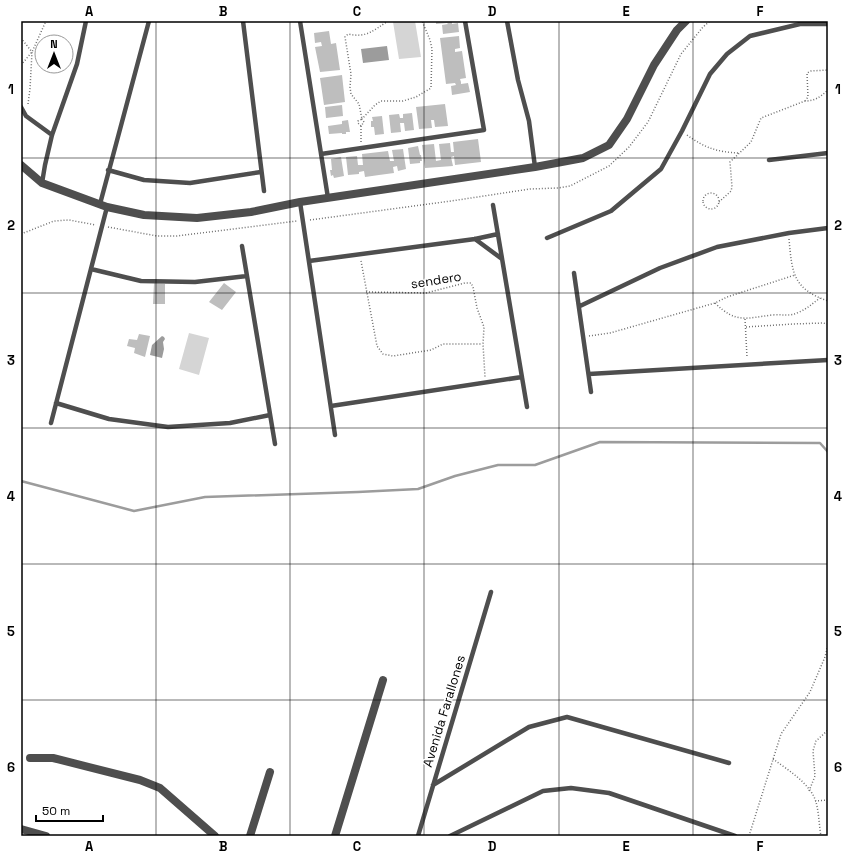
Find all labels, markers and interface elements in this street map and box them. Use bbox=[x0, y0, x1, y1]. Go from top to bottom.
text: A bbox=[85, 3, 94, 20]
text: B bbox=[219, 3, 228, 20]
text: C bbox=[353, 3, 361, 20]
text: D bbox=[488, 3, 497, 20]
text: E bbox=[622, 3, 630, 20]
text: F bbox=[757, 3, 764, 20]
north arrow bbox=[34, 34, 74, 74]
text: N bbox=[50, 37, 58, 51]
text: 1 bbox=[8, 81, 14, 98]
text: 1 bbox=[835, 81, 841, 98]
text: 2 bbox=[7, 217, 15, 234]
text: 2 bbox=[834, 217, 842, 234]
street label: sendero bbox=[409, 268, 463, 292]
text: 3 bbox=[7, 352, 15, 369]
text: 3 bbox=[834, 352, 842, 369]
text: 4 bbox=[7, 488, 15, 505]
text: 4 bbox=[834, 488, 842, 505]
text: 5 bbox=[7, 623, 15, 640]
text: 5 bbox=[834, 623, 842, 640]
street label: Avenida Farallones bbox=[419, 653, 469, 769]
text: 6 bbox=[7, 759, 15, 776]
text: 6 bbox=[834, 759, 842, 776]
scale bar bbox=[36, 797, 103, 823]
text: 50 m bbox=[42, 803, 70, 819]
text: A bbox=[85, 838, 94, 855]
text: B bbox=[219, 838, 228, 855]
text: C bbox=[353, 838, 361, 855]
text: D bbox=[488, 838, 497, 855]
text: E bbox=[622, 838, 630, 855]
text: F bbox=[757, 838, 764, 855]

